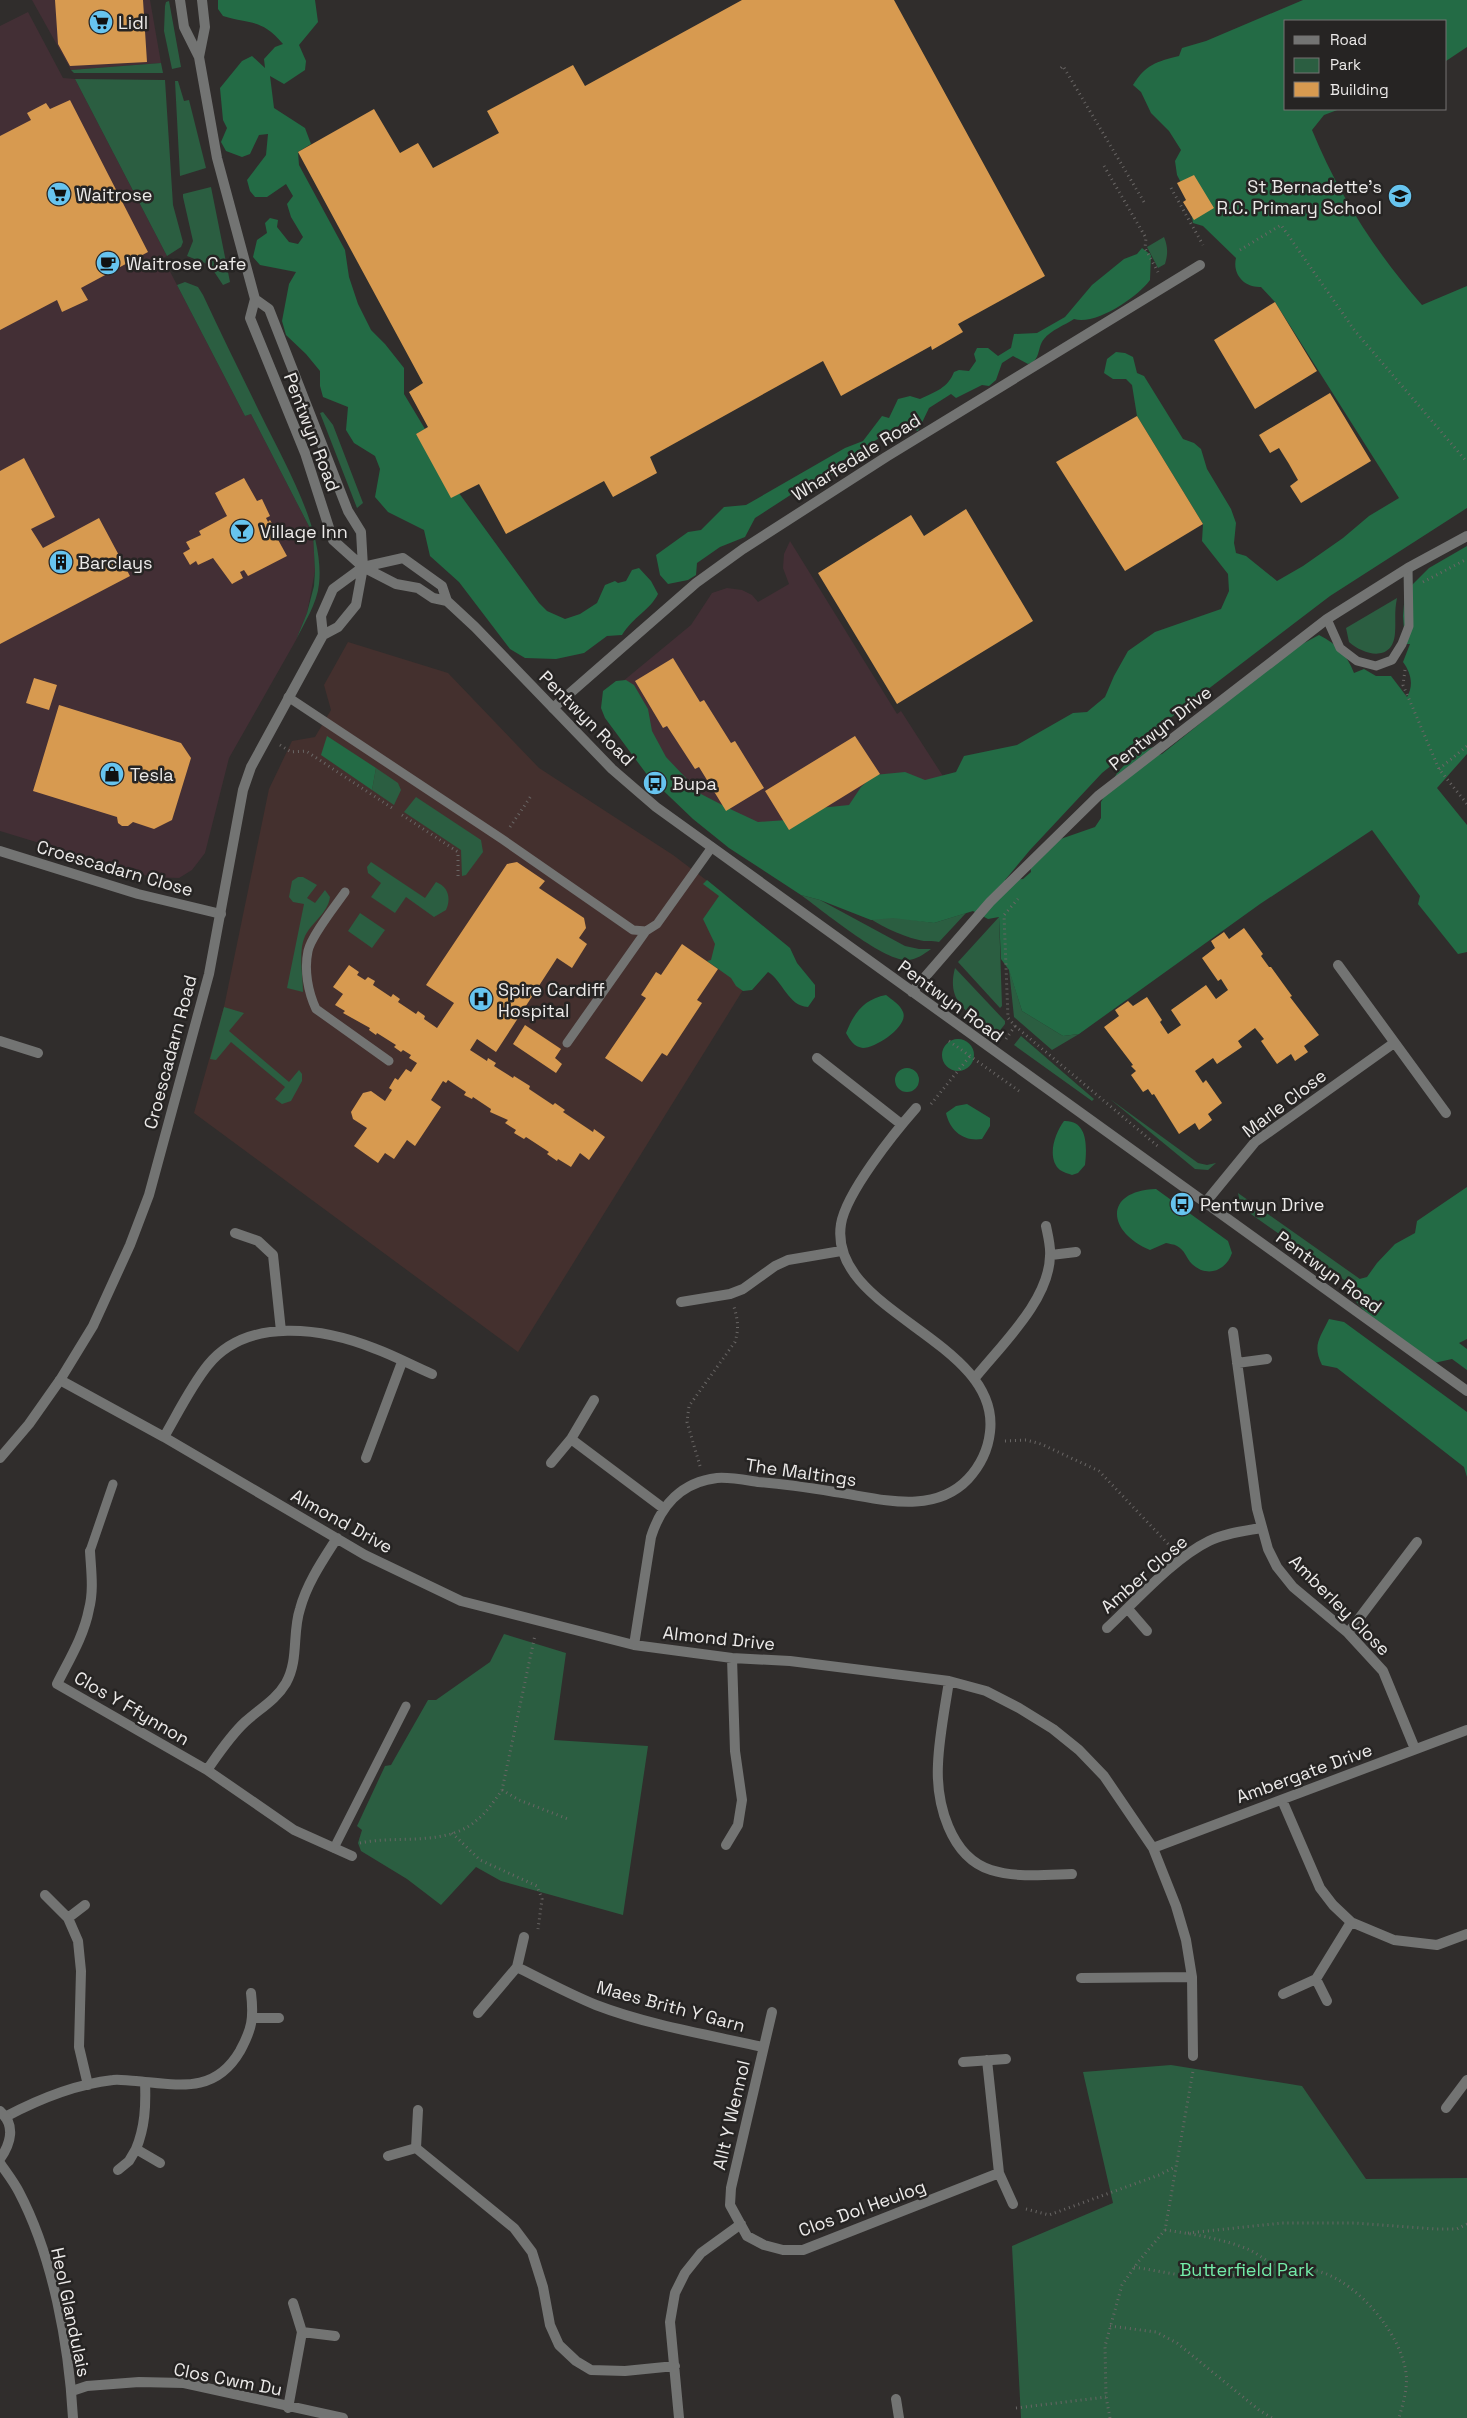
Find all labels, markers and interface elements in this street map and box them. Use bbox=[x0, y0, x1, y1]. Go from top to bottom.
supermarket icon: Lidl bbox=[88, 9, 114, 35]
place label: Lidl bbox=[118, 11, 148, 34]
legend bbox=[1284, 20, 1447, 110]
text: Road bbox=[1330, 30, 1367, 49]
text: Park bbox=[1330, 55, 1361, 74]
text: Building bbox=[1330, 80, 1389, 99]
place label: St Bernadette's R.C. Primary School bbox=[1217, 175, 1382, 219]
supermarket icon: Waitrose bbox=[46, 181, 72, 207]
place label: Waitrose bbox=[76, 183, 152, 206]
school or university icon: St Bernadette's R.C. Primary School bbox=[1387, 183, 1413, 209]
cafe icon: Waitrose Cafe bbox=[95, 250, 121, 276]
place label: Waitrose Cafe bbox=[126, 252, 246, 275]
street label: Pentwyn Road bbox=[279, 369, 345, 495]
street label: Wharfedale Road bbox=[787, 408, 925, 506]
bar icon: Village Inn bbox=[229, 518, 255, 544]
place label: Village Inn bbox=[260, 520, 348, 543]
building icon: Barclays bbox=[48, 549, 74, 575]
place label: Barclays bbox=[78, 551, 153, 574]
street label: Pentwyn Road bbox=[534, 665, 640, 771]
street label: Pentwyn Drive bbox=[1104, 681, 1216, 775]
shop icon: Tesla bbox=[99, 761, 125, 787]
place label: Tesla bbox=[130, 763, 174, 786]
bus stop icon: Bupa bbox=[642, 770, 668, 796]
place label: Bupa bbox=[672, 772, 717, 795]
street label: Croescadarn Close bbox=[34, 835, 196, 901]
street label: Pentwyn Road bbox=[893, 955, 1009, 1047]
street label: Croescadarn Road bbox=[138, 972, 202, 1132]
place label: Spire Cardiff Hospital bbox=[498, 978, 605, 1022]
hospital icon: Spire Cardiff Hospital bbox=[468, 986, 494, 1012]
street label: Marle Close bbox=[1237, 1064, 1331, 1142]
bus stop icon: Pentwyn Drive bbox=[1169, 1191, 1195, 1217]
place label: Pentwyn Drive bbox=[1200, 1193, 1324, 1216]
street label: Pentwyn Road bbox=[1271, 1226, 1387, 1318]
street label: The Maltings bbox=[744, 1453, 858, 1491]
street label: Almond Drive bbox=[287, 1484, 397, 1558]
street label: Amber Close bbox=[1096, 1530, 1192, 1618]
street label: Amberley Close bbox=[1285, 1550, 1395, 1660]
street label: Almond Drive bbox=[662, 1621, 776, 1655]
street label: Clos Y Ffynnon bbox=[70, 1666, 194, 1750]
street label: Ambergate Drive bbox=[1233, 1738, 1375, 1808]
street label: Maes Brith Y Garn bbox=[594, 1975, 748, 2037]
street label: Allt Y Wennol bbox=[707, 2058, 755, 2172]
street label: Clos Dol Heulog bbox=[795, 2174, 929, 2242]
street label: Heol Glandulais bbox=[46, 2245, 96, 2379]
park label: Butterfield Park bbox=[1179, 2258, 1315, 2281]
street label: Clos Cwm Du bbox=[172, 2357, 284, 2401]

